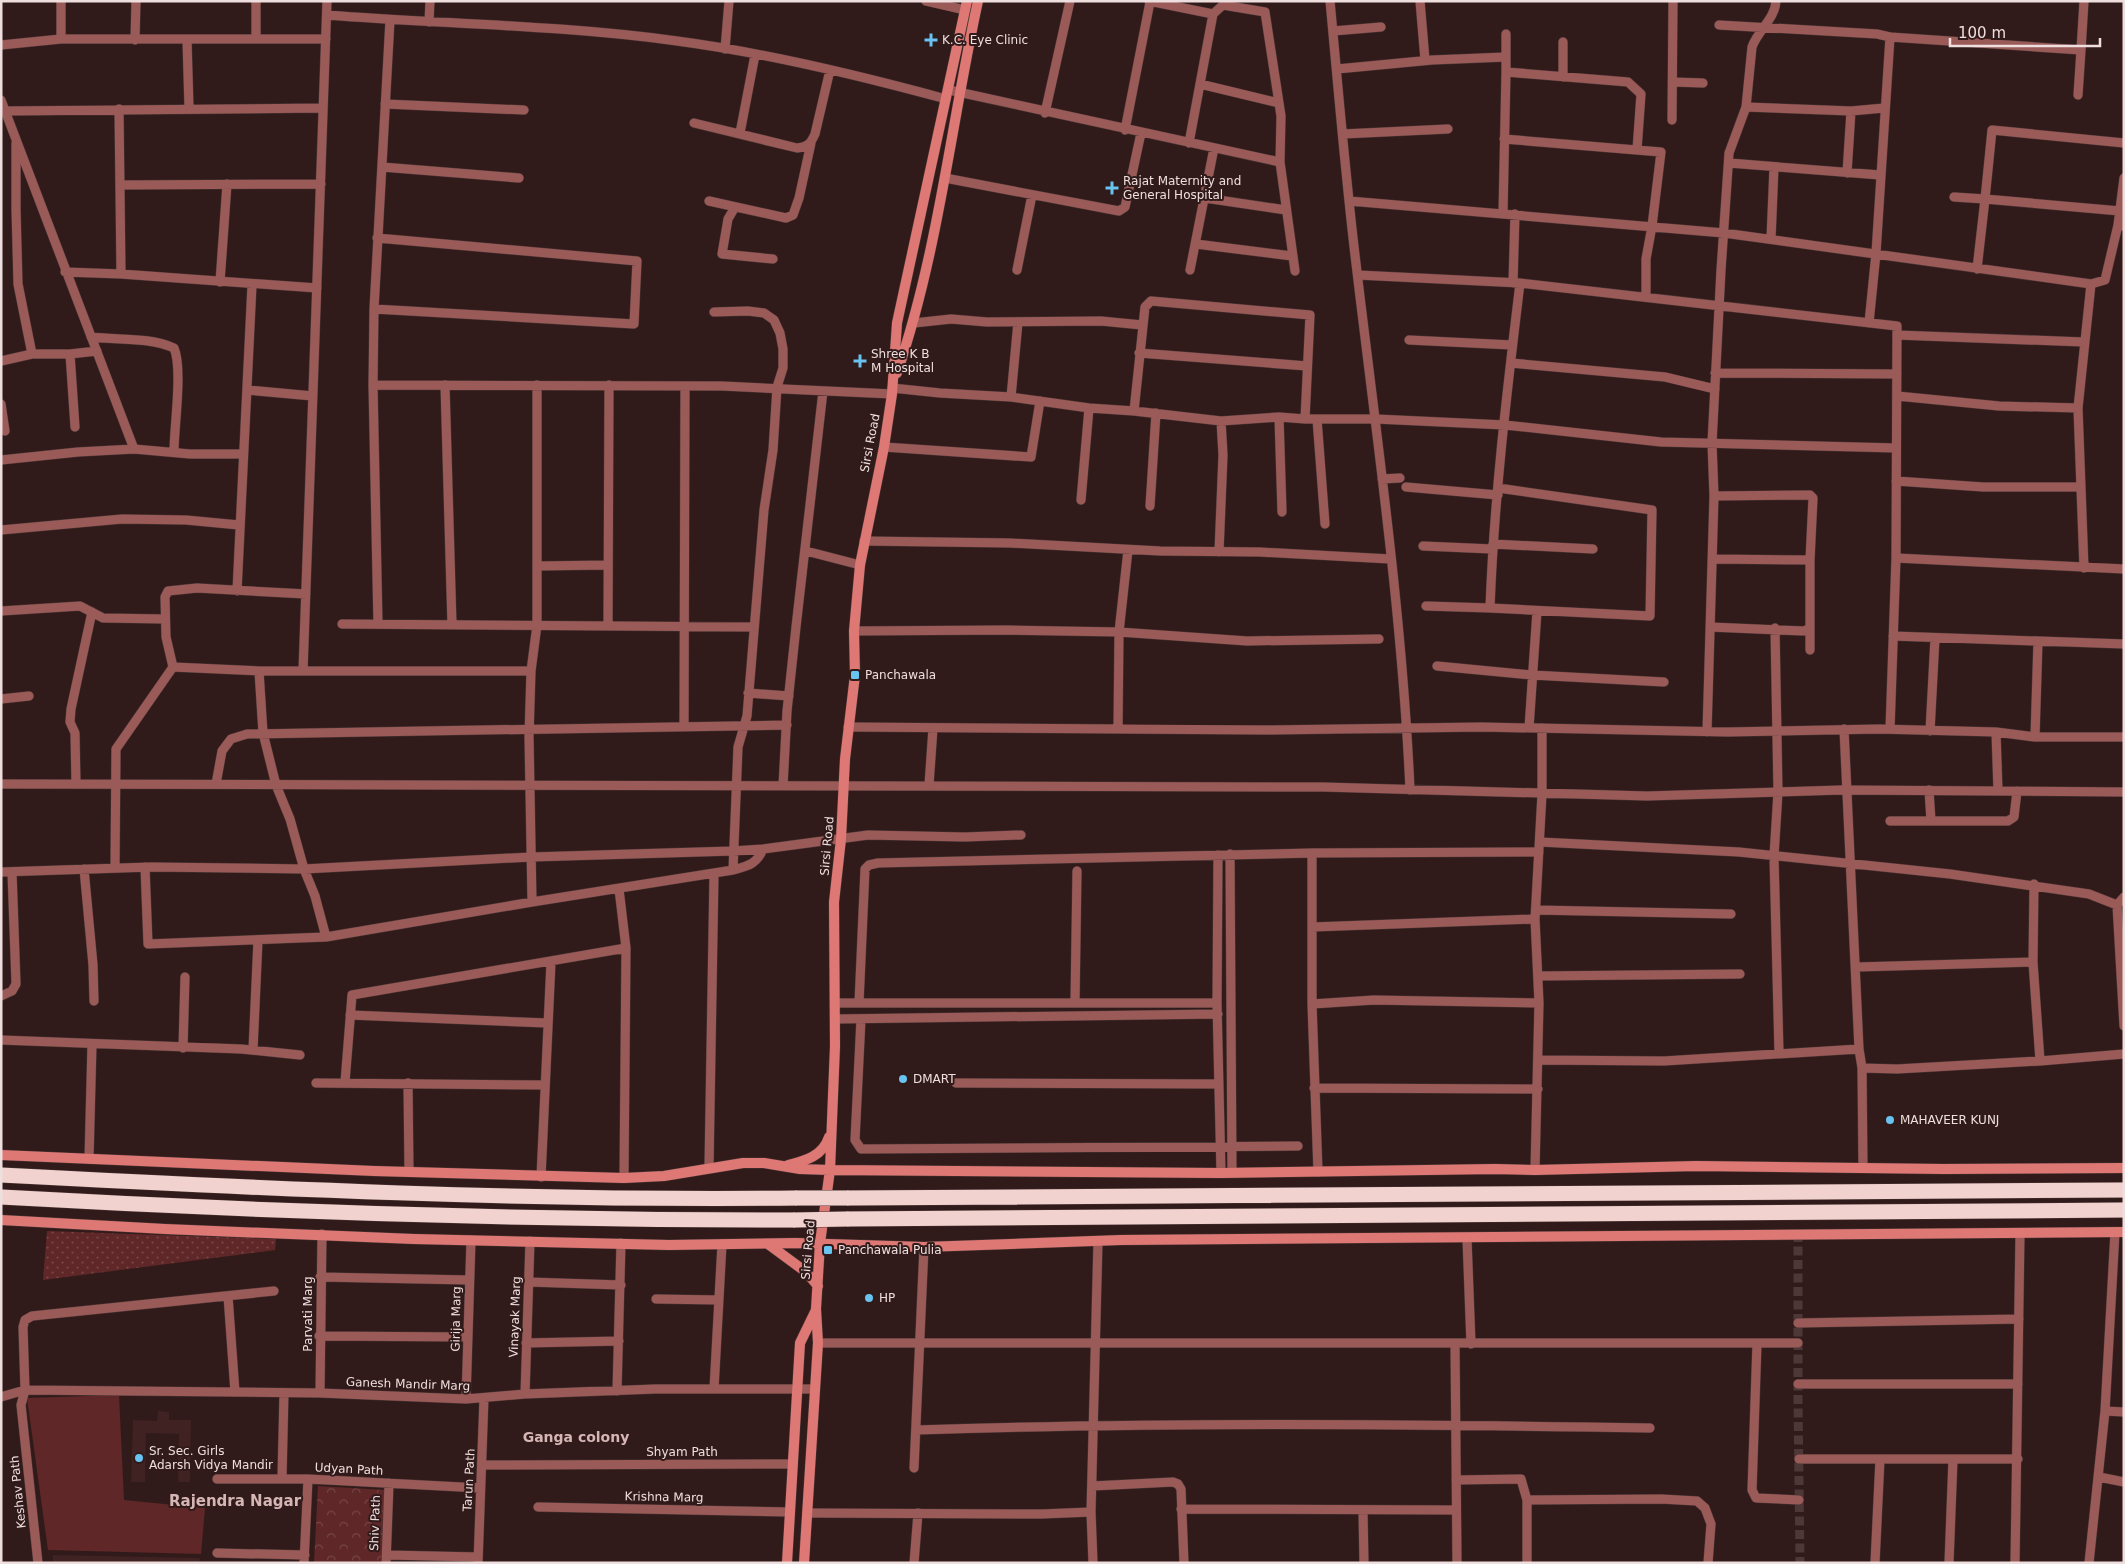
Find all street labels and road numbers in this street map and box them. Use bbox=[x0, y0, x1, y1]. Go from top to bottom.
street label: Sirsi Road bbox=[857, 413, 883, 473]
street label: Sirsi Road bbox=[817, 816, 837, 876]
street label: Sirsi Road bbox=[798, 1220, 818, 1280]
street label: Parvati Marg bbox=[301, 1276, 315, 1352]
street label: Vinayak Marg bbox=[507, 1276, 523, 1358]
street label: Girija Marg bbox=[448, 1286, 464, 1352]
street label: Ganesh Mandir Marg bbox=[346, 1375, 470, 1393]
street label: Shyam Path bbox=[646, 1445, 718, 1459]
street label: Tarun Path bbox=[460, 1448, 478, 1513]
street label: Keshav Path bbox=[7, 1455, 29, 1529]
street label: Udyan Path bbox=[314, 1460, 384, 1478]
street label: Krishna Marg bbox=[624, 1489, 704, 1505]
street label: Shiv Path bbox=[367, 1495, 383, 1551]

